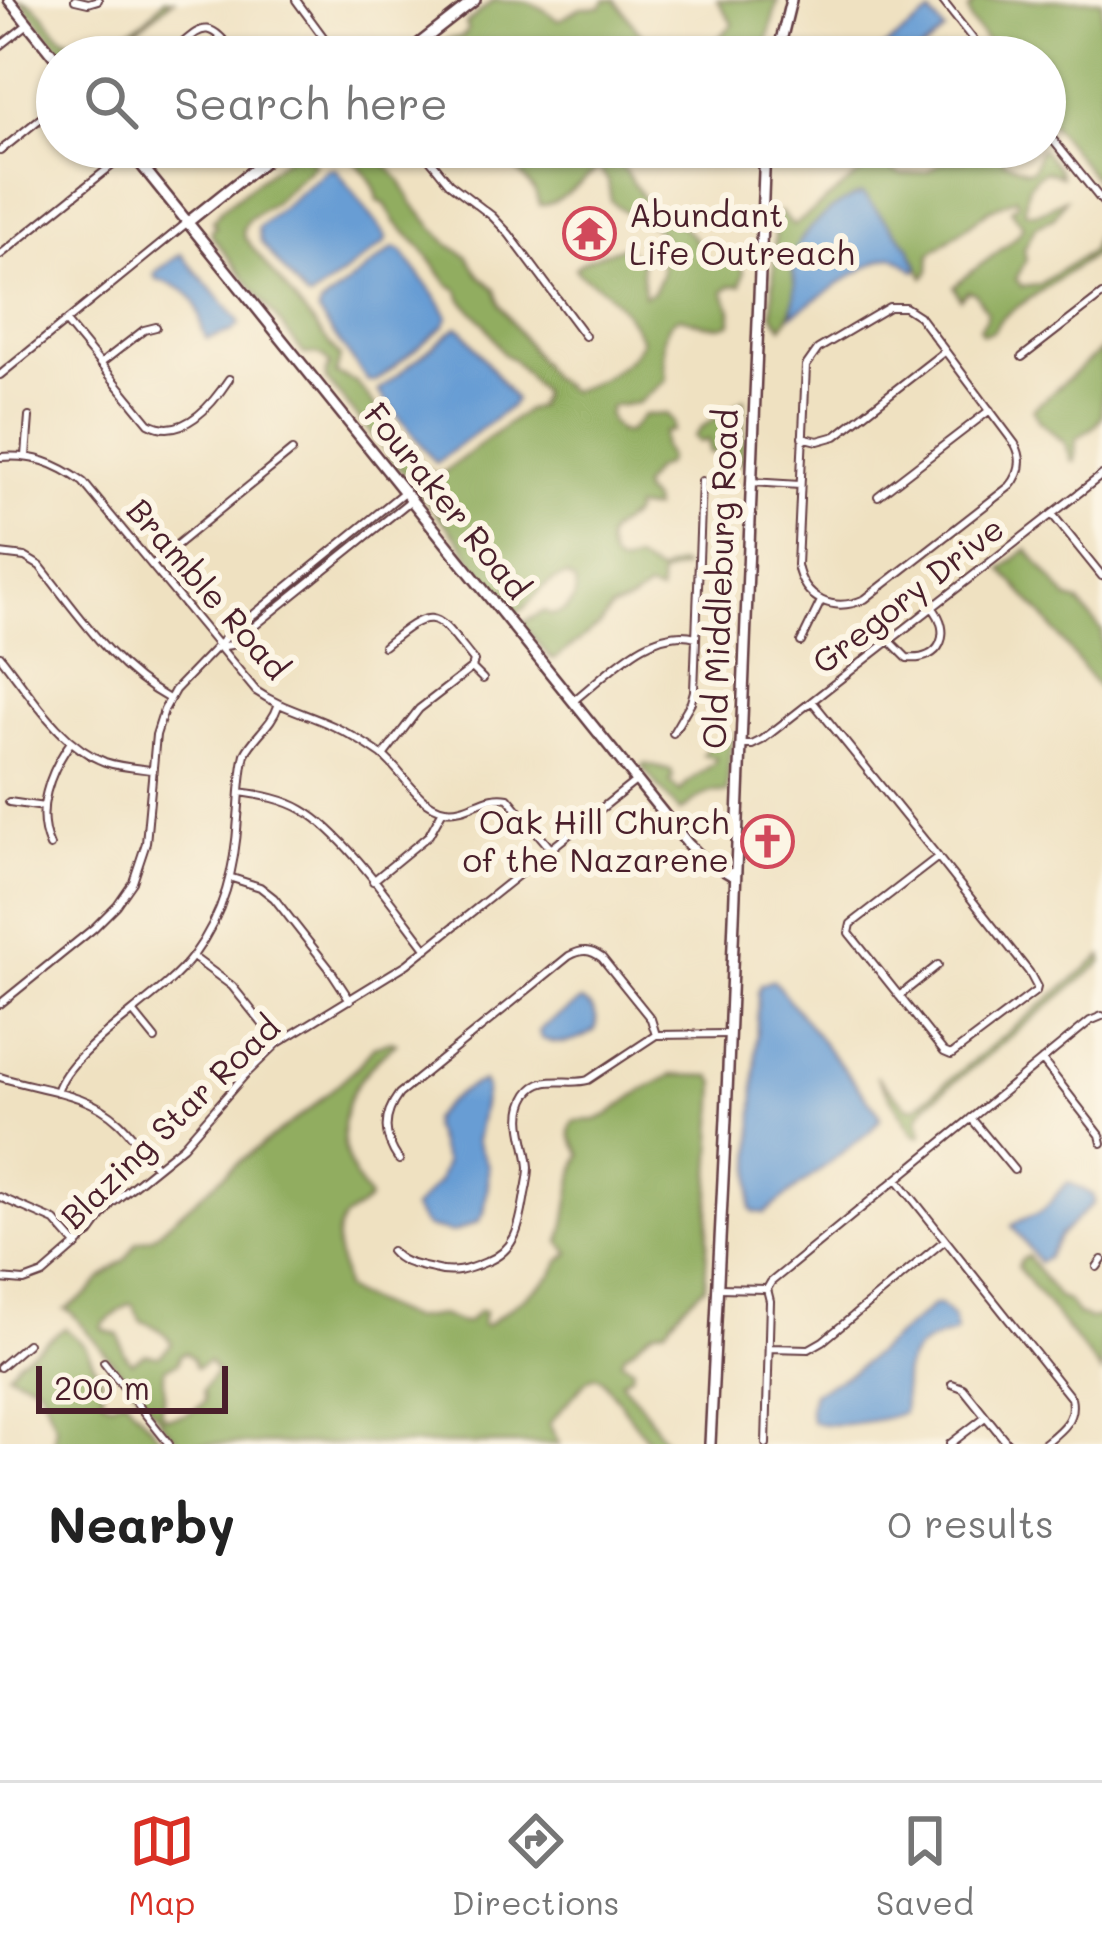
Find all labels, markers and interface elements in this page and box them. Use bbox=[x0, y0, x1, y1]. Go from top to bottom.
search box bbox=[36, 36, 1066, 168]
icon: search bbox=[78, 69, 144, 135]
text: Search here bbox=[174, 73, 448, 131]
place label: Abundant Life Outreach bbox=[629, 192, 855, 273]
temple icon: Abundant Life Outreach bbox=[562, 206, 618, 262]
street label: Fouraker Road bbox=[356, 393, 541, 607]
street label: Old Middleburg Road bbox=[691, 408, 746, 750]
street label: Bramble Road bbox=[119, 488, 300, 688]
street label: Gregory Drive bbox=[803, 506, 1012, 683]
place label: Oak Hill Church of the Nazarene bbox=[462, 799, 729, 880]
church icon: Oak Hill Church of the Nazarene bbox=[740, 813, 796, 869]
street label: Blazing Star Road bbox=[50, 1005, 288, 1237]
scale bar bbox=[36, 1360, 228, 1413]
text: 200 m bbox=[54, 1365, 150, 1408]
text: Nearby bbox=[48, 1489, 235, 1556]
text: 0 results bbox=[888, 1497, 1054, 1548]
tab: Map bbox=[128, 1808, 195, 1923]
tab: Directions bbox=[452, 1808, 619, 1923]
tab: Saved bbox=[876, 1808, 974, 1923]

